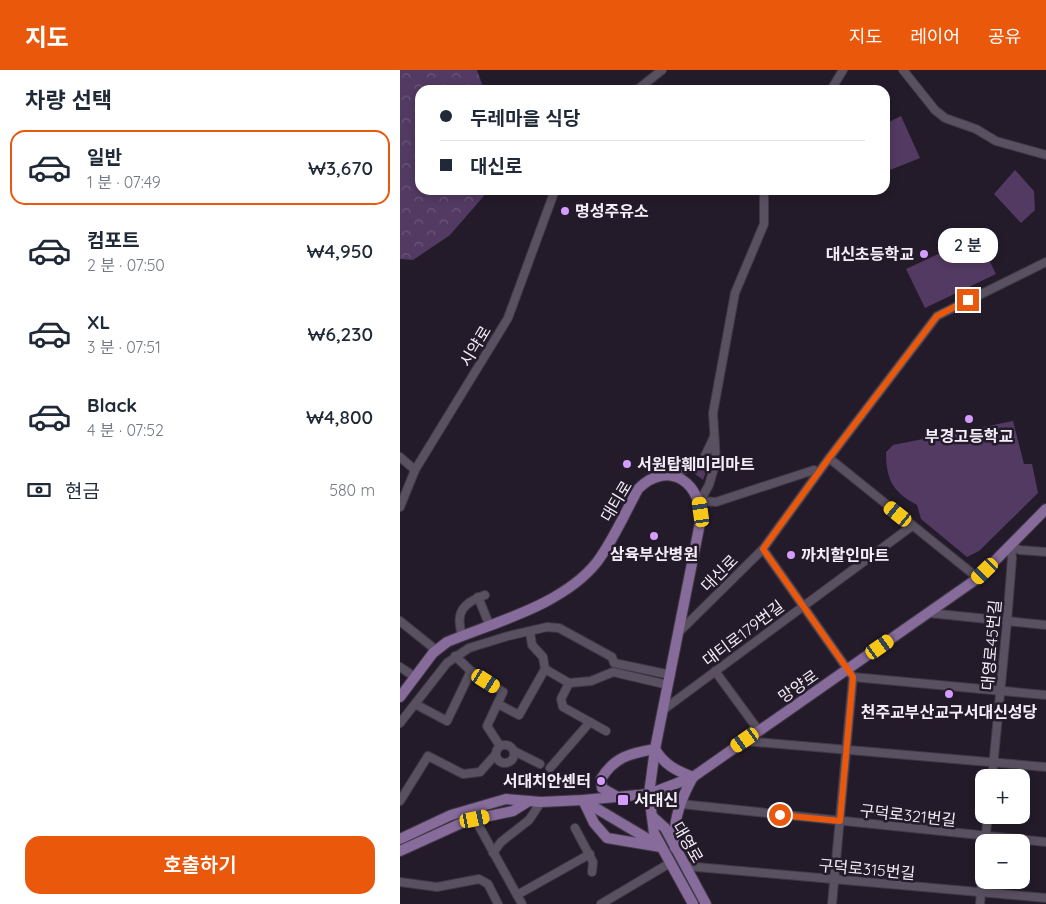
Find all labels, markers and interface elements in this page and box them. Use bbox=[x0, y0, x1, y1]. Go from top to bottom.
text: 지도 bbox=[25, 22, 69, 52]
text: 지도 bbox=[849, 25, 882, 48]
text: 레이어 bbox=[910, 25, 960, 48]
text: 공유 bbox=[988, 25, 1021, 48]
text: 차량 선택 bbox=[25, 86, 112, 114]
text: 두레마을 식당 bbox=[470, 106, 580, 130]
icon: car bbox=[27, 145, 72, 190]
text: 일반 bbox=[87, 145, 122, 169]
text: 대신로 bbox=[470, 154, 522, 178]
text: ₩3,670 bbox=[308, 156, 373, 180]
text: 1 분 · 07:49 bbox=[87, 172, 161, 192]
place label: 명성주유소 bbox=[575, 201, 649, 221]
marker: 명성주유소 bbox=[559, 205, 571, 217]
icon: car bbox=[27, 228, 72, 273]
text: 컴포트 bbox=[87, 228, 139, 252]
callout: 2 분 bbox=[938, 228, 998, 262]
text: 2 분 bbox=[954, 235, 982, 255]
text: ₩4,950 bbox=[306, 239, 373, 263]
place label: 대신초등학교 bbox=[826, 244, 914, 264]
marker: 대신초등학교 bbox=[918, 248, 930, 260]
text: 2 분 · 07:50 bbox=[87, 255, 165, 275]
route end bbox=[957, 289, 979, 311]
text: XL bbox=[87, 310, 110, 334]
icon: car bbox=[27, 311, 72, 356]
text: ₩6,230 bbox=[307, 322, 373, 346]
street label: 시약로 bbox=[455, 322, 495, 370]
text: 3 분 · 07:51 bbox=[87, 337, 161, 357]
text: Black bbox=[87, 393, 137, 417]
icon: car bbox=[27, 394, 72, 439]
text: ₩4,800 bbox=[306, 405, 373, 429]
marker: 부경고등학교 bbox=[963, 413, 975, 425]
text: 4 분 · 07:52 bbox=[87, 420, 164, 440]
place label: 부경고등학교 bbox=[925, 426, 1013, 446]
place label: 서원탑훼미리마트 bbox=[637, 454, 755, 474]
marker: 서원탑훼미리마트 bbox=[621, 458, 633, 470]
icon: cash bbox=[25, 476, 53, 504]
street label: 대티로 bbox=[596, 477, 636, 525]
text: 현금 bbox=[65, 479, 100, 503]
text: 580 m bbox=[329, 480, 375, 500]
car bbox=[691, 496, 710, 528]
car bbox=[881, 499, 914, 529]
marker: 삼육부산병원 bbox=[648, 530, 660, 542]
place label: 삼육부산병원 bbox=[610, 544, 698, 564]
place label: 까치할인마트 bbox=[801, 545, 890, 565]
marker: 까치할인마트 bbox=[785, 549, 797, 561]
street label: 대신로 bbox=[696, 550, 742, 596]
car bbox=[968, 555, 1001, 587]
street label: 대티로179번길 bbox=[698, 596, 788, 670]
street label: 대영로45번길 bbox=[977, 599, 1005, 691]
car bbox=[863, 632, 896, 662]
street label: 망양로 bbox=[774, 665, 822, 707]
car bbox=[469, 667, 502, 695]
marker: 천주교부산교구서대신성당 bbox=[943, 688, 955, 700]
place label: 천주교부산교구서대신성당 bbox=[861, 702, 1038, 722]
car bbox=[728, 725, 761, 755]
map controls bbox=[975, 769, 1030, 889]
button: + bbox=[975, 769, 1030, 824]
place label: 서대치안센터 bbox=[503, 771, 591, 791]
marker: 서대치안센터 bbox=[595, 775, 607, 787]
place label: 서대신 bbox=[634, 790, 678, 810]
marker: 서대신 bbox=[616, 793, 630, 807]
street label: 구덕로321번길 bbox=[859, 800, 957, 830]
route start bbox=[769, 804, 791, 826]
car bbox=[458, 809, 491, 829]
street label: 대영로 bbox=[668, 818, 708, 866]
button: − bbox=[975, 834, 1030, 889]
button: 호출하기 bbox=[25, 836, 375, 894]
street label: 구덕로315번길 bbox=[818, 855, 916, 883]

